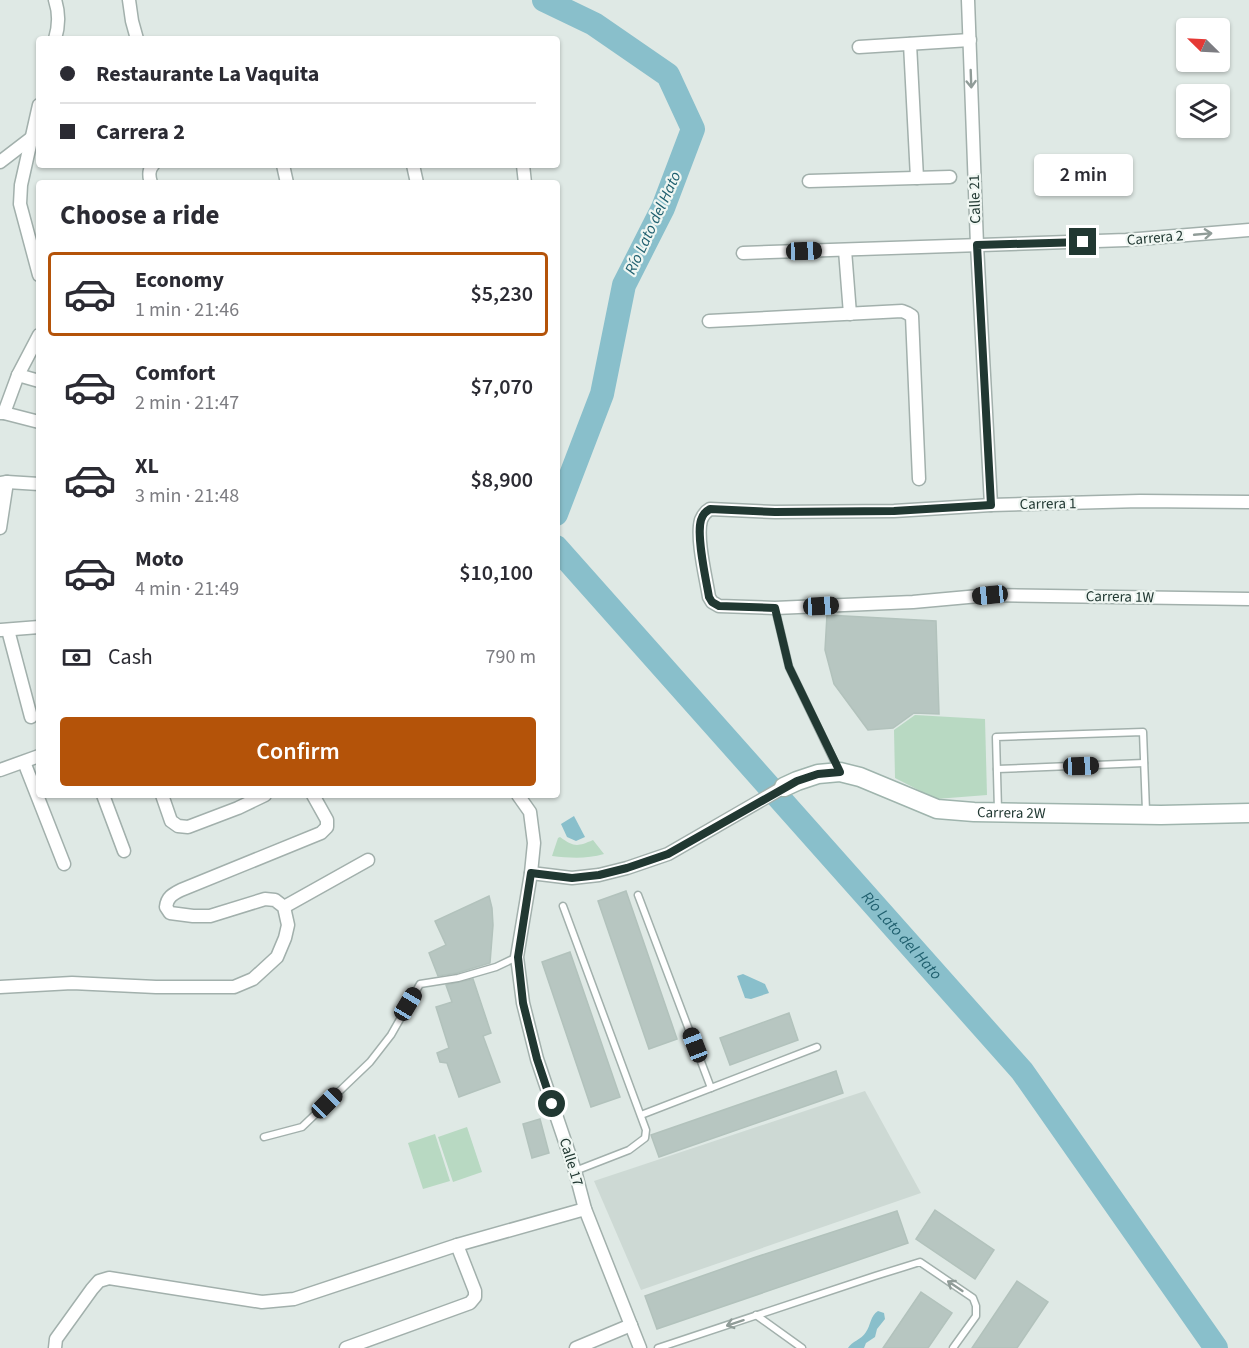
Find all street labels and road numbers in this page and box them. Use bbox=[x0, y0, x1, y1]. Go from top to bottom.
street label: Calle 21 bbox=[964, 174, 986, 224]
street label: Carrera 2 bbox=[1126, 225, 1184, 251]
street label: Carrera 1 bbox=[1019, 493, 1077, 515]
street label: Carrera 1W bbox=[1086, 586, 1155, 608]
street label: Carrera 2W bbox=[977, 802, 1046, 824]
street label: Calle 17 bbox=[554, 1135, 588, 1189]

